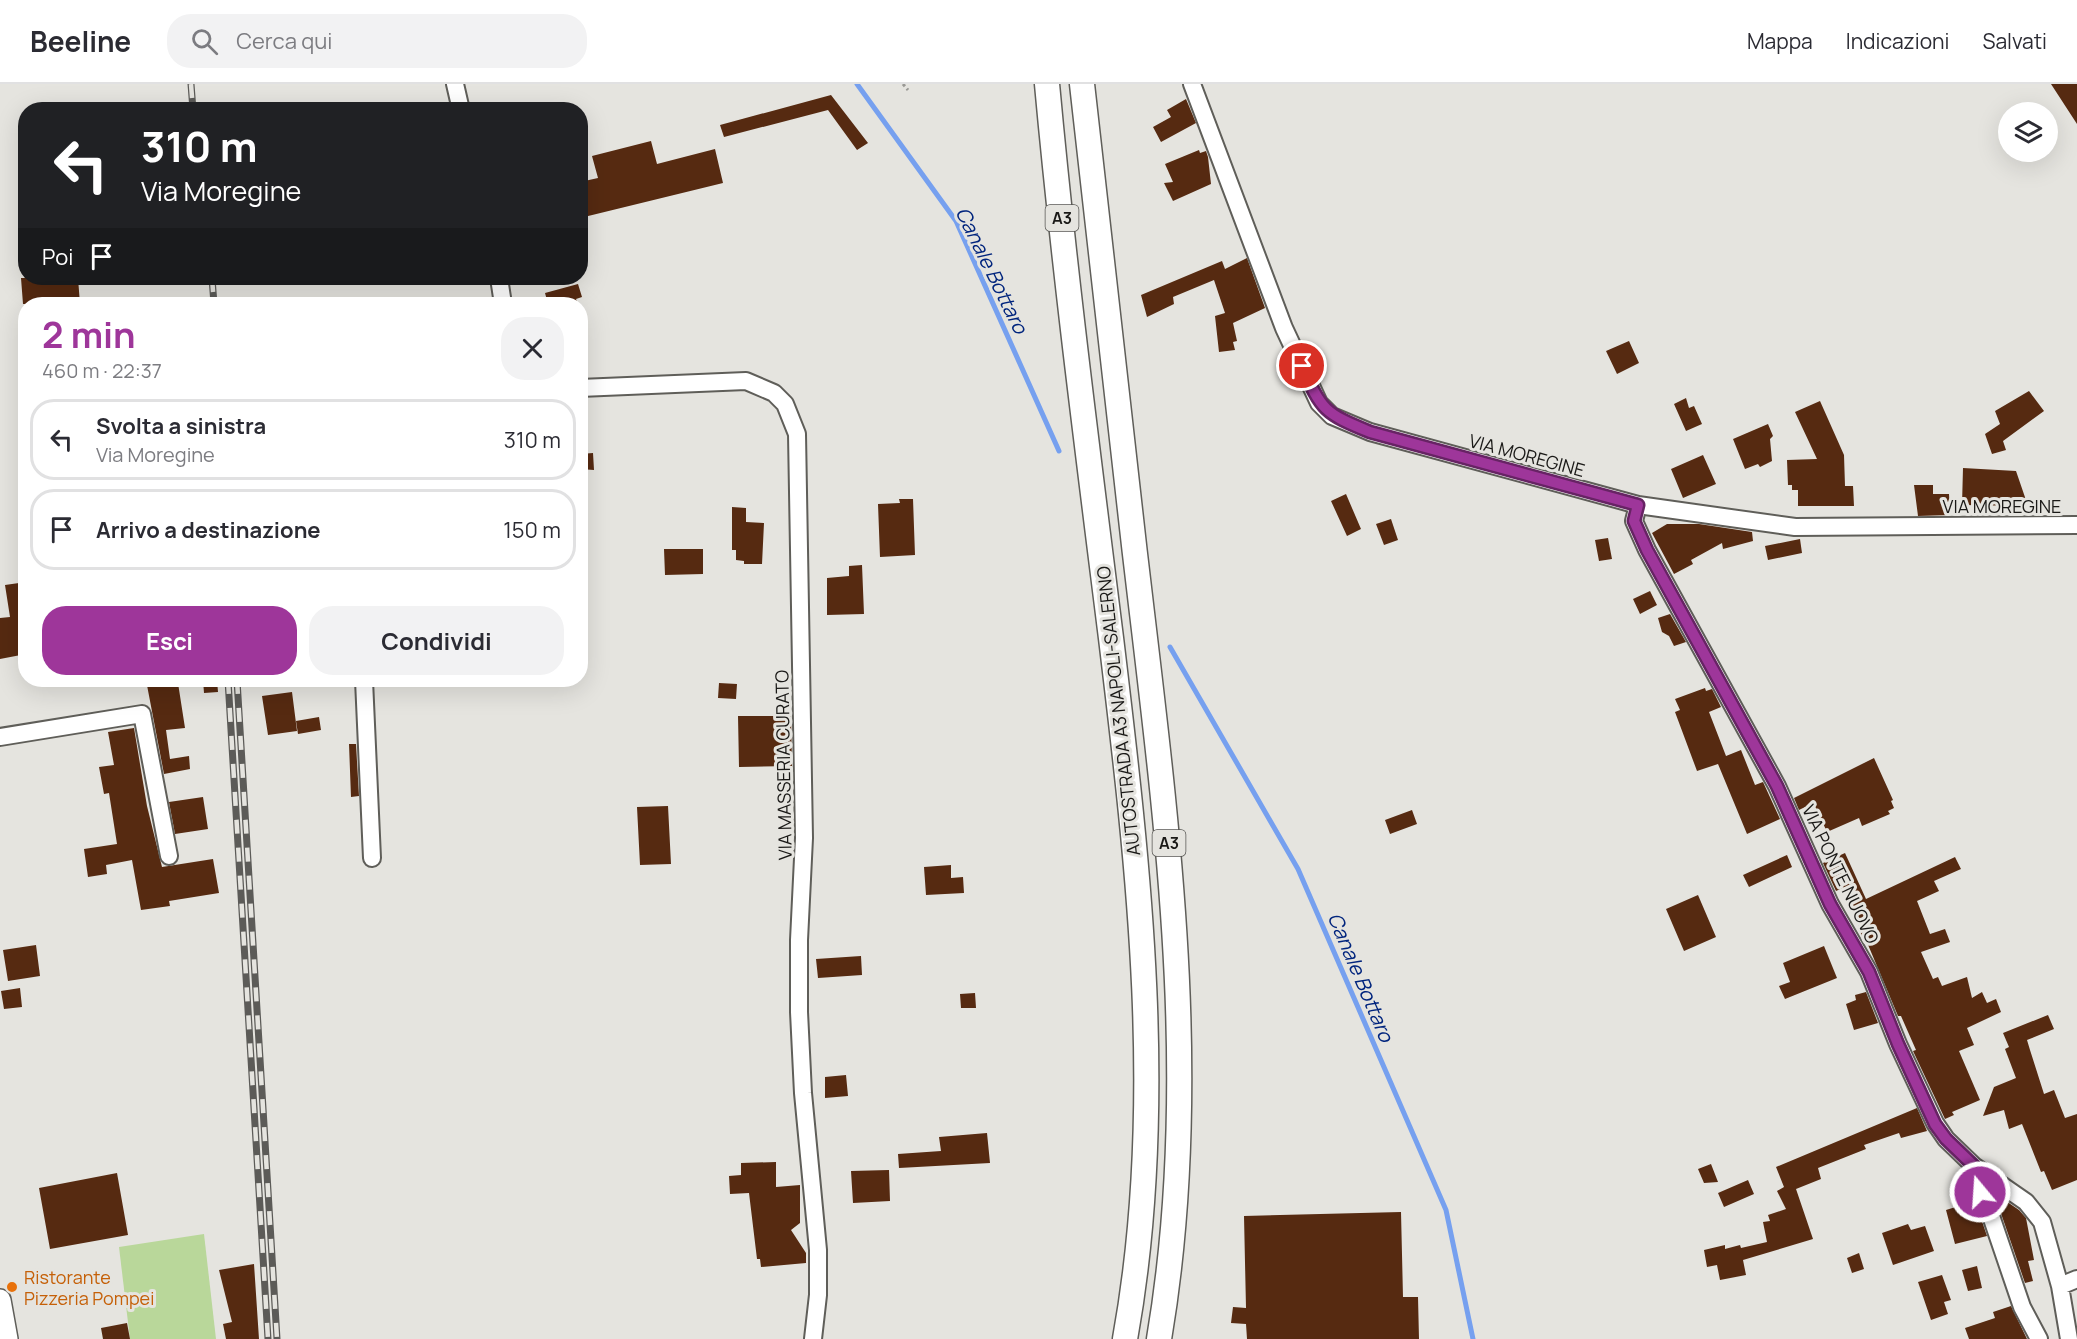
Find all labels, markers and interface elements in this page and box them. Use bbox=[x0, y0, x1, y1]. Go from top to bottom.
search box bbox=[167, 14, 587, 68]
text: Beeline bbox=[30, 22, 131, 60]
icon: search bbox=[188, 25, 221, 58]
text: Cerca qui bbox=[236, 26, 333, 56]
text: Mappa bbox=[1747, 27, 1813, 55]
text: Indicazioni bbox=[1846, 27, 1949, 55]
text: Salvati bbox=[1982, 27, 2047, 55]
map controls bbox=[1998, 102, 2058, 162]
button: layers bbox=[1998, 102, 2058, 162]
text: 310 m bbox=[141, 117, 258, 175]
icon: left bbox=[42, 126, 120, 204]
text: Via Moregine bbox=[141, 172, 301, 209]
water label: Canale Bottaro bbox=[950, 202, 1035, 339]
road number: A3 bbox=[1046, 205, 1078, 231]
icon: arrive bbox=[85, 240, 118, 273]
text: Poi bbox=[42, 242, 73, 272]
text: 2 min bbox=[42, 310, 136, 359]
button: close bbox=[501, 317, 564, 380]
pin bbox=[1276, 340, 1327, 391]
icon: arrive bbox=[1285, 349, 1318, 382]
text: 460 m · 22:37 bbox=[42, 357, 162, 384]
text: Svolta a sinistra bbox=[96, 411, 266, 441]
icon: left bbox=[45, 423, 78, 456]
text: 310 m bbox=[504, 425, 561, 455]
street label: VIA MOREGINE bbox=[1467, 428, 1587, 482]
text: Via Moregine bbox=[96, 441, 215, 468]
street label: VIA MOREGINE bbox=[1943, 494, 2061, 518]
icon: arrive bbox=[45, 513, 78, 546]
text: Arrivo a destinazione bbox=[96, 515, 320, 545]
text: 150 m bbox=[503, 515, 561, 545]
street label: AUTOSTRADA A3 NAPOLI-SALERNO bbox=[1091, 565, 1145, 857]
button: Esci bbox=[42, 606, 297, 675]
button: Condividi bbox=[309, 606, 564, 675]
street label: VIA MASSERIA CURATO bbox=[769, 670, 797, 860]
street label: VIA PONTE NUOVO bbox=[1797, 800, 1885, 948]
road number: A3 bbox=[1152, 830, 1186, 856]
water label: Canale Bottaro bbox=[1322, 908, 1401, 1047]
position arrow bbox=[1948, 1160, 2012, 1224]
place label: Ristorante Pizzeria Pompei bbox=[24, 1265, 154, 1310]
marker: Ristorante Pizzeria Pompei bbox=[5, 1280, 19, 1294]

